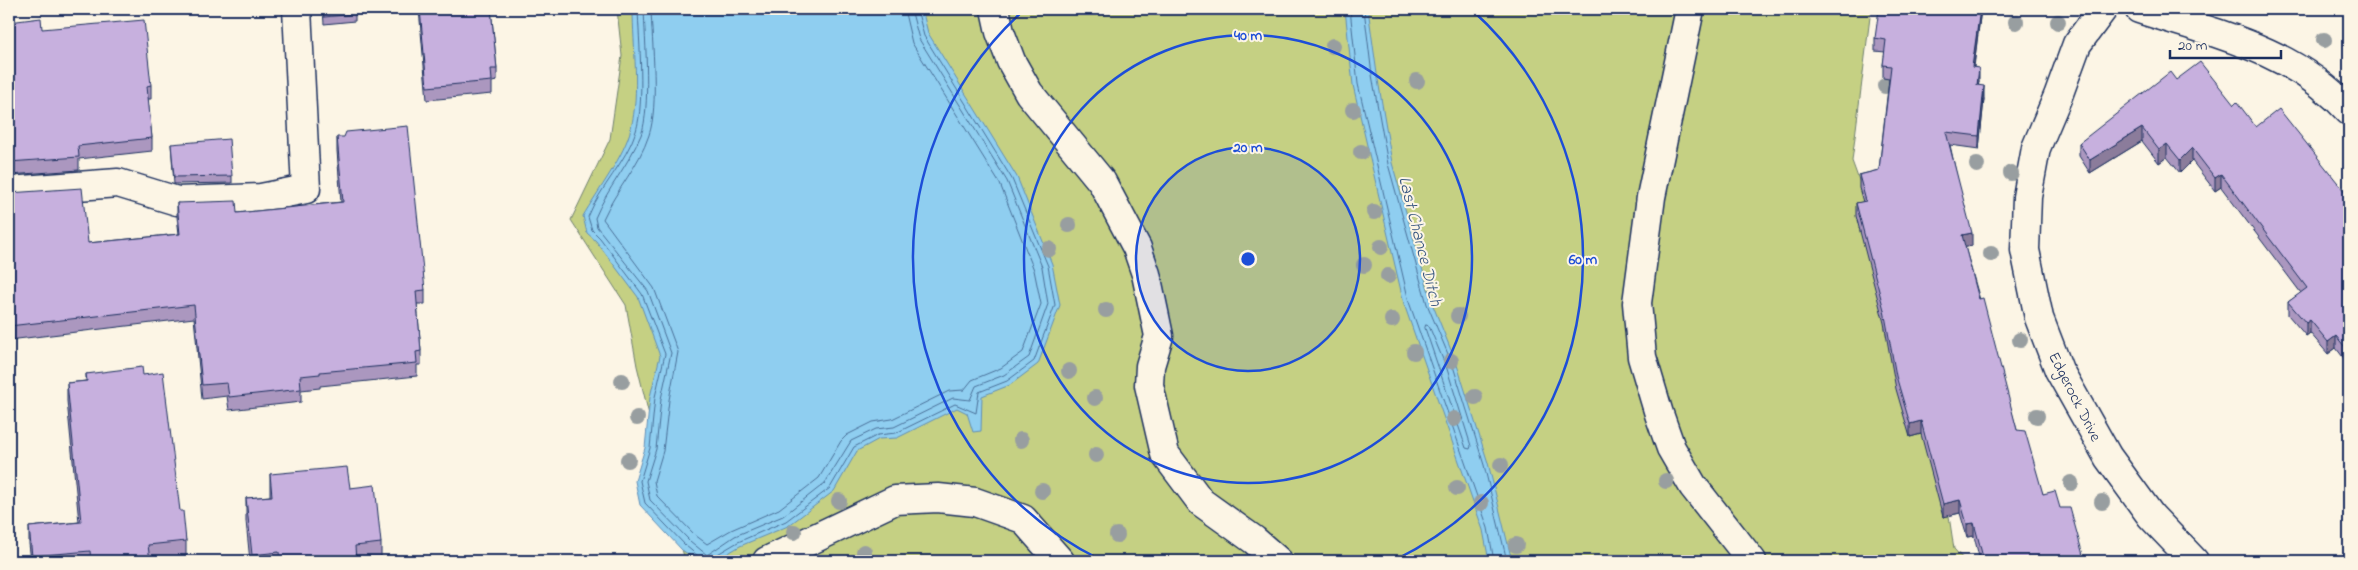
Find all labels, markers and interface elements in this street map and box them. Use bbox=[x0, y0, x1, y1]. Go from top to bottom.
text: 40 m bbox=[1233, 25, 1262, 47]
scale bar bbox=[2170, 28, 2282, 60]
text: 20 m bbox=[2178, 35, 2208, 57]
text: 20 m bbox=[1232, 137, 1263, 159]
water label: Last Chance Ditch bbox=[1390, 174, 1448, 309]
text: 60 m bbox=[1568, 249, 1598, 271]
centre of rings bbox=[1239, 250, 1257, 268]
street label: Edgerock Drive bbox=[2041, 348, 2107, 447]

